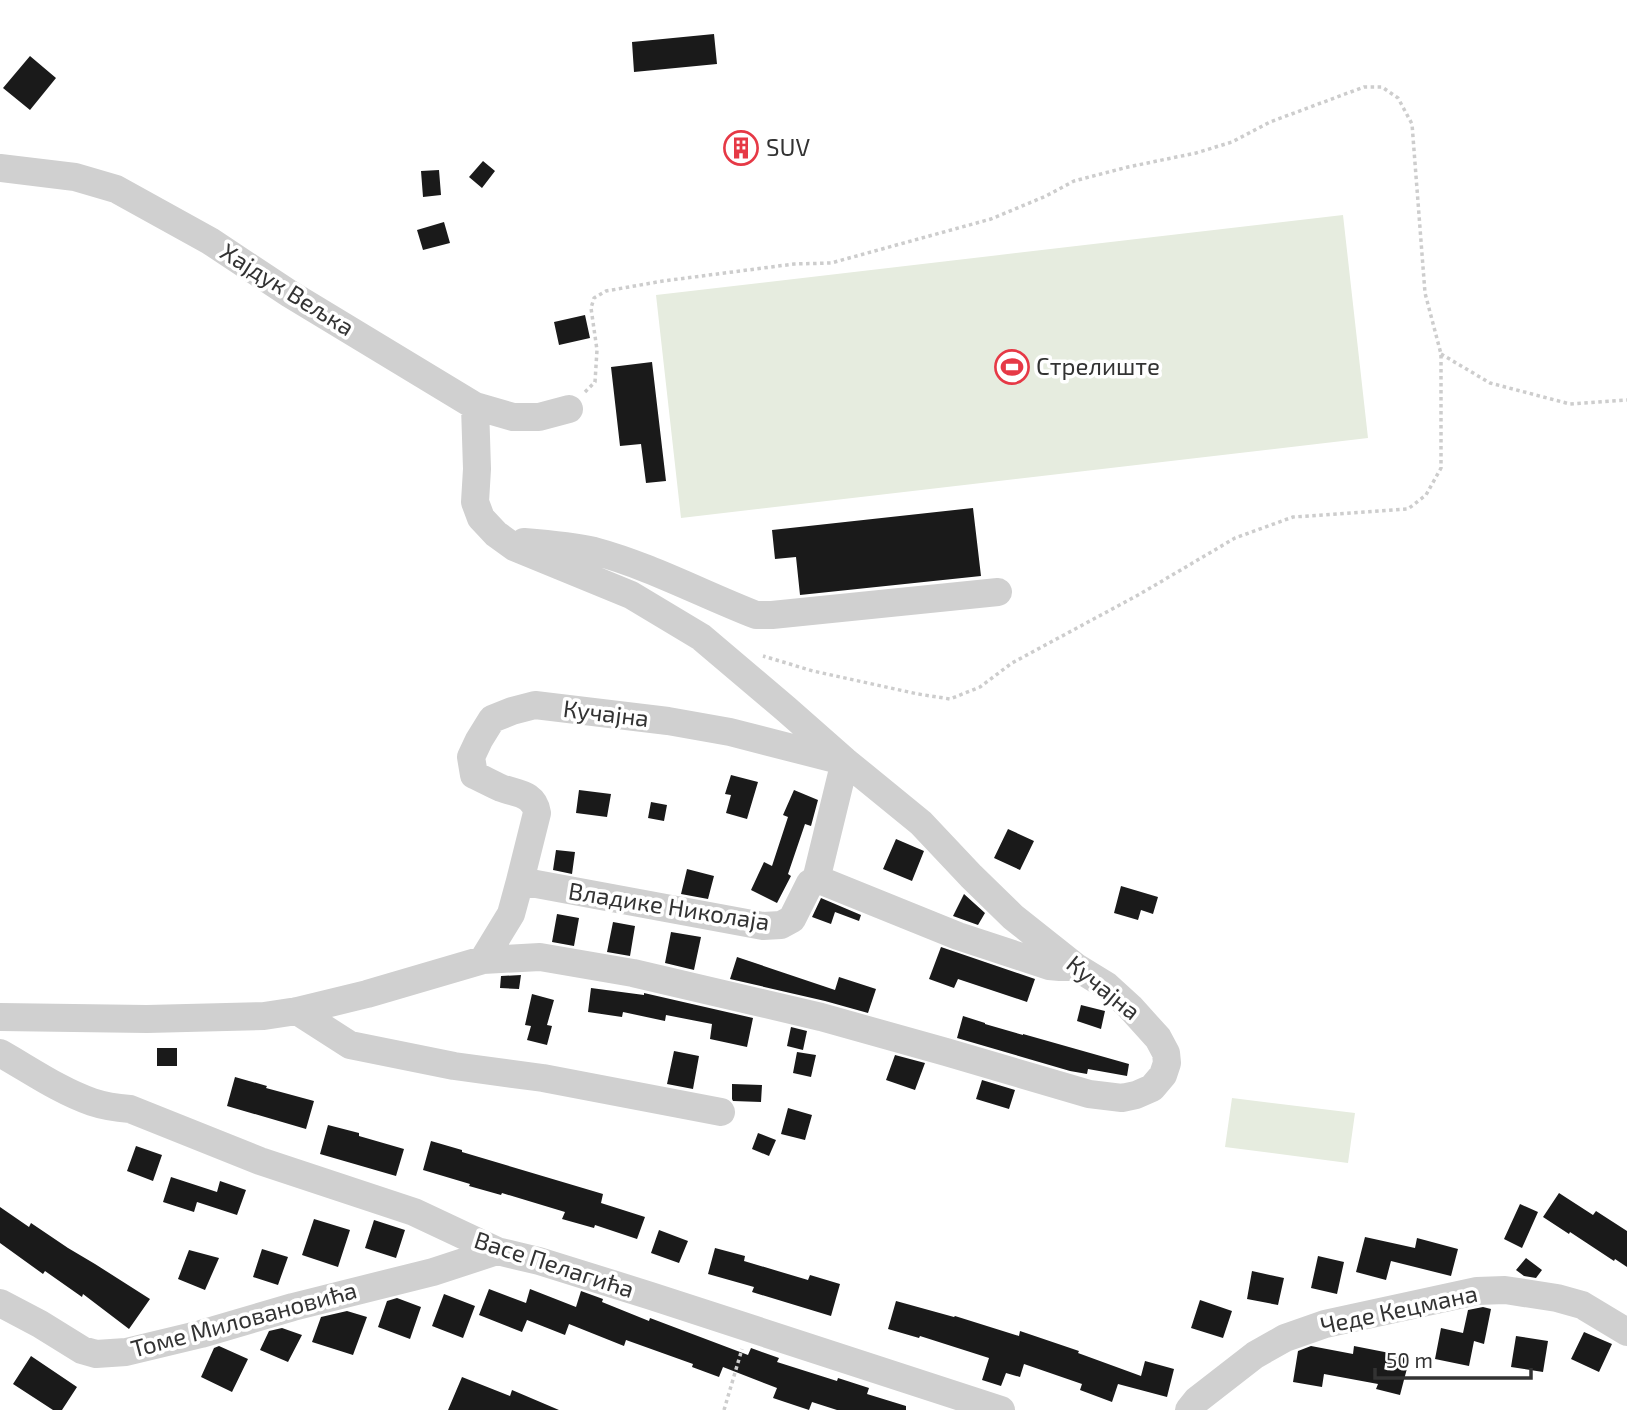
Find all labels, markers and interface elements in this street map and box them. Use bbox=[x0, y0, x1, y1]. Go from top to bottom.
building icon: SUV bbox=[722, 129, 760, 167]
place label: SUV bbox=[766, 132, 810, 161]
street label: Хајдук Вељка bbox=[215, 236, 360, 342]
sports icon: Стрелиште bbox=[993, 348, 1031, 386]
place label: Стрелиште bbox=[1036, 351, 1160, 380]
street label: Кучајна bbox=[562, 693, 651, 733]
street label: Владике Николаја bbox=[567, 875, 772, 936]
street label: Кучајна bbox=[1061, 948, 1147, 1026]
street label: Васе Пелагића bbox=[471, 1224, 638, 1303]
street label: Томе Миловановића bbox=[128, 1274, 360, 1363]
street label: Чеде Кецмана bbox=[1317, 1278, 1480, 1339]
scale bar bbox=[1375, 1336, 1531, 1380]
text: 50 m bbox=[1386, 1347, 1433, 1372]

